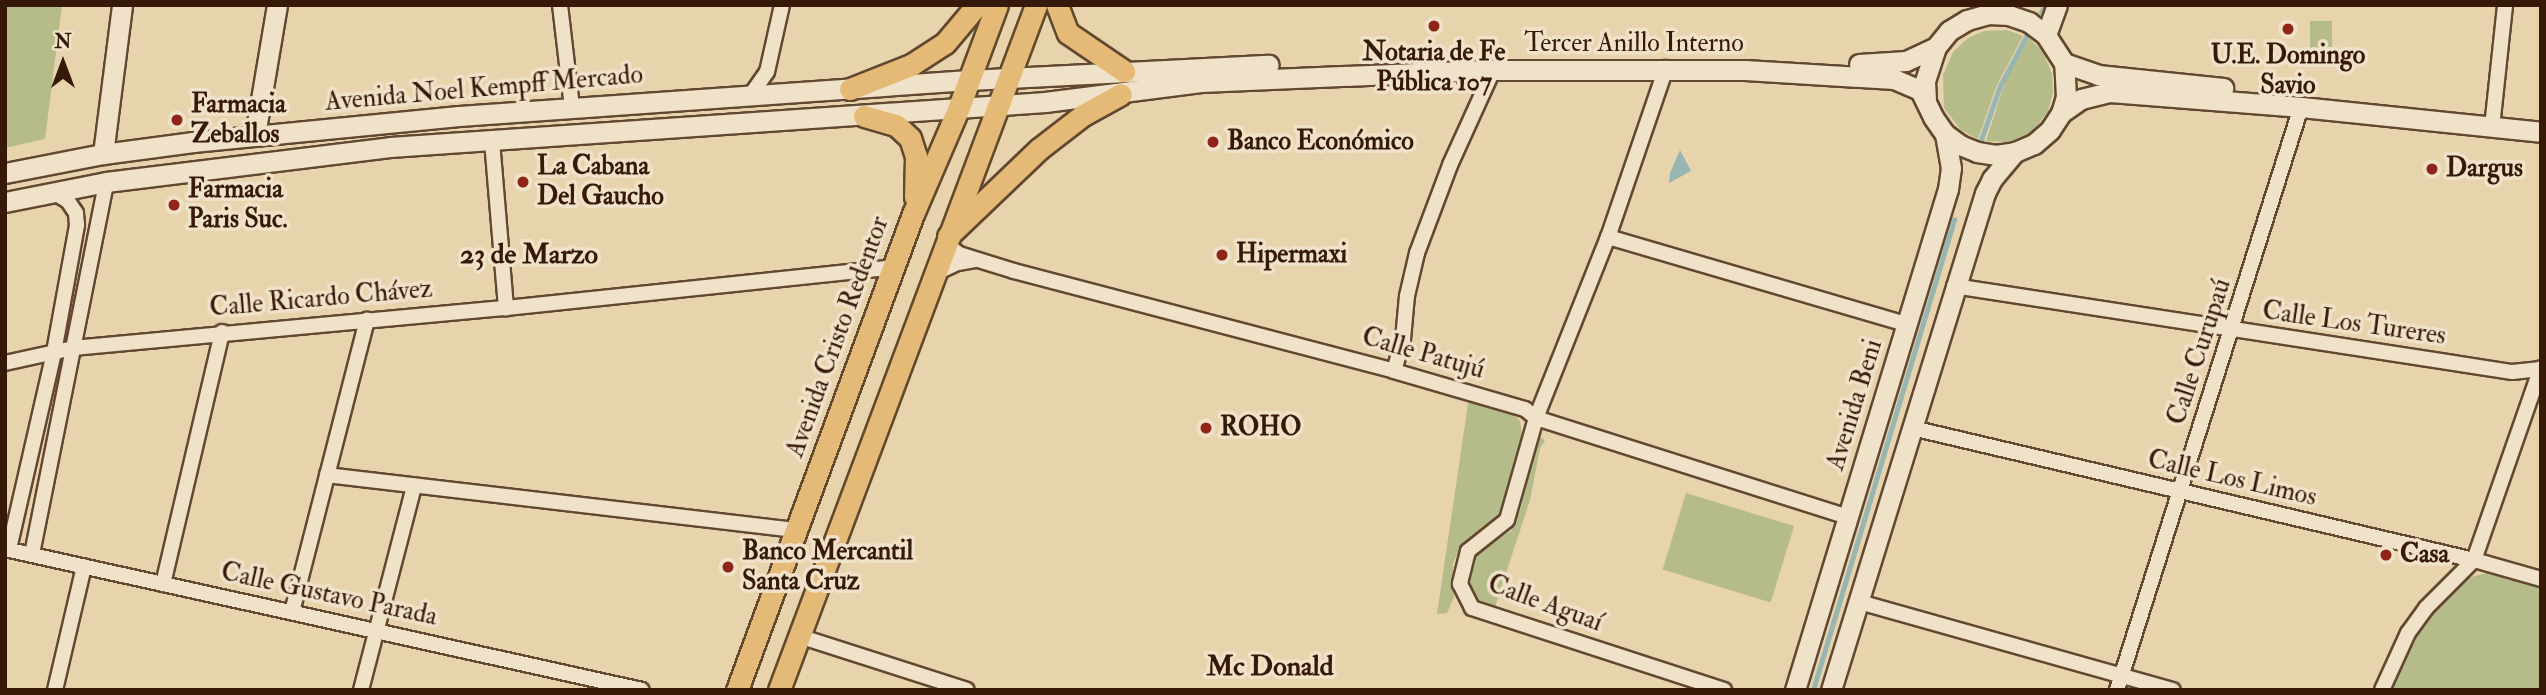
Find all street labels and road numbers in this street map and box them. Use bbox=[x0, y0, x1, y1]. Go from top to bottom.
street label: Tercer Anillo Interno bbox=[1524, 28, 1744, 60]
street label: Avenida Noel Kempff Mercado bbox=[324, 60, 644, 118]
street label: Avenida Cristo Redentor bbox=[780, 212, 896, 462]
street label: Calle Ricardo Chávez bbox=[208, 274, 434, 324]
street label: Calle Curupaú bbox=[2162, 275, 2238, 429]
street label: Calle Los Tureres bbox=[2260, 296, 2448, 352]
street label: Calle Patujú bbox=[1358, 322, 1488, 386]
street label: Avenida Beni bbox=[1820, 336, 1890, 474]
street label: Calle Los Limos bbox=[2145, 444, 2319, 514]
street label: Calle Gustavo Parada bbox=[218, 557, 440, 633]
street label: Calle Aguaí bbox=[1483, 569, 1607, 639]

